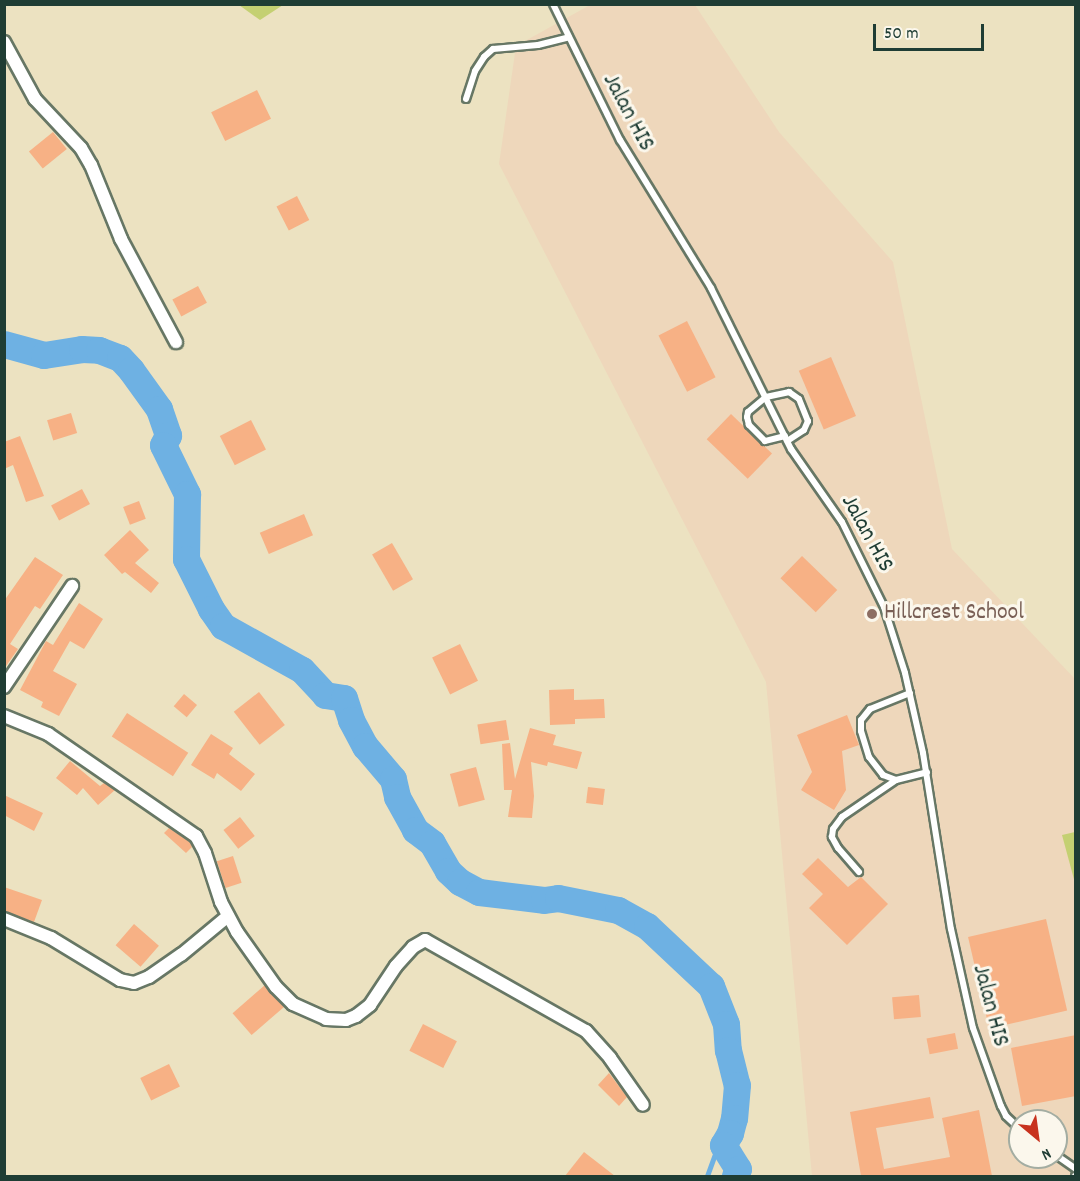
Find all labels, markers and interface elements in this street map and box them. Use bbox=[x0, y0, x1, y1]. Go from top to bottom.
scale bar bbox=[876, 12, 987, 50]
text: 50 m bbox=[884, 22, 919, 47]
street label: Jalan HIS bbox=[595, 69, 659, 157]
street label: Jalan HIS bbox=[833, 490, 899, 578]
place label: Hillcrest School bbox=[884, 600, 1024, 628]
marker: Hillcrest School bbox=[865, 607, 879, 621]
street label: Jalan HIS bbox=[964, 962, 1014, 1050]
north arrow bbox=[1008, 1109, 1068, 1169]
text: N bbox=[1037, 1141, 1055, 1165]

